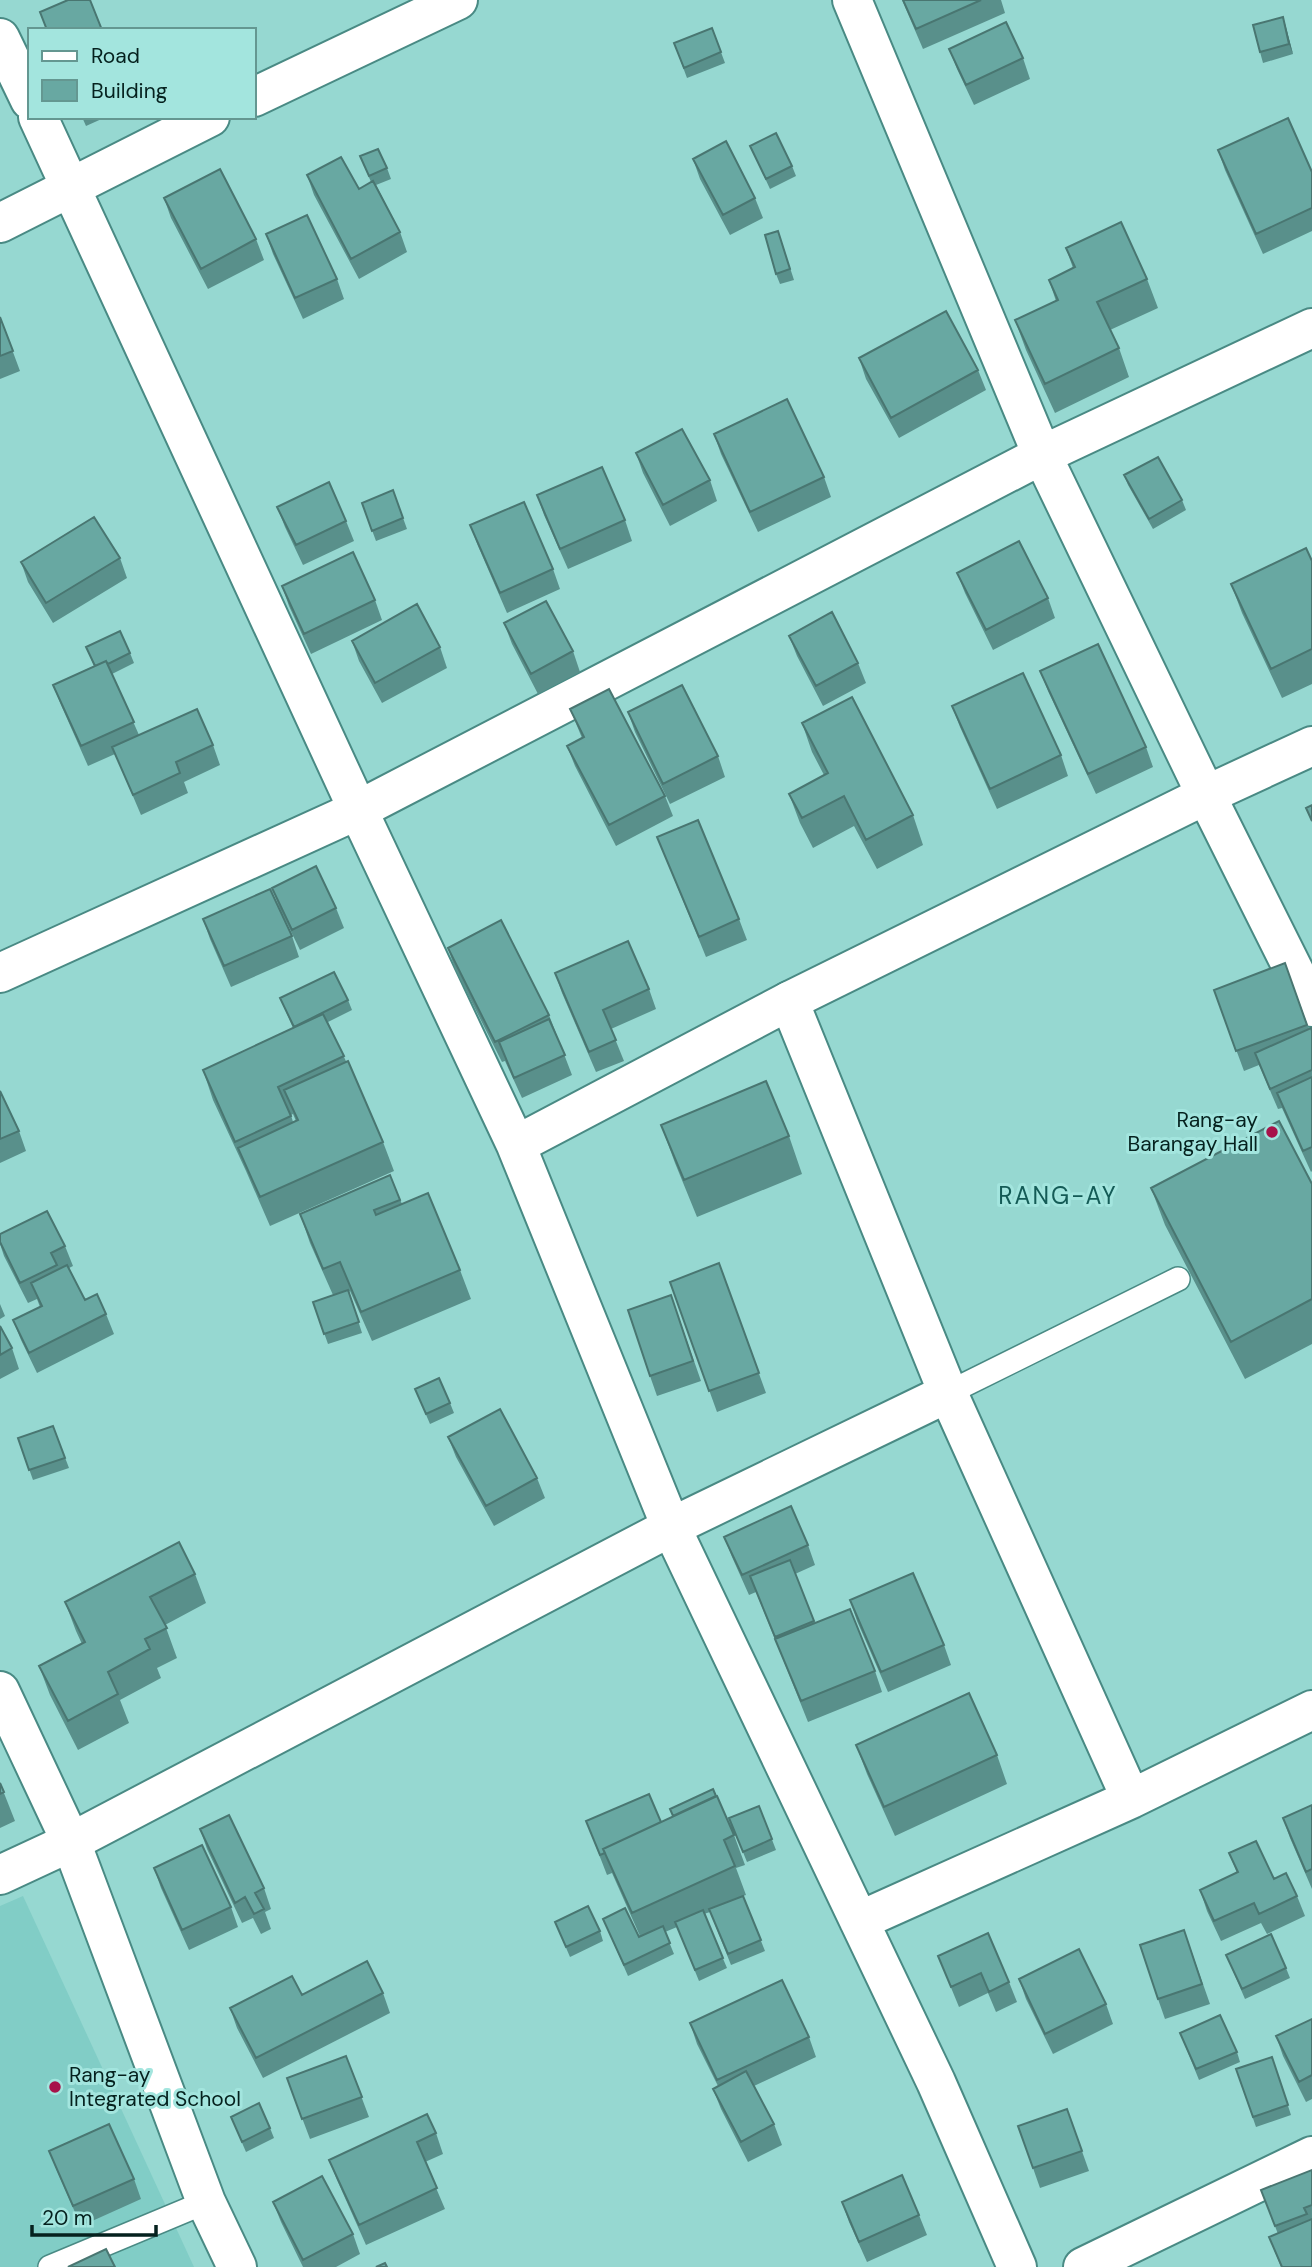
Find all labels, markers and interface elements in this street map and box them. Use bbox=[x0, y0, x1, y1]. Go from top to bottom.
legend bbox=[28, 28, 256, 119]
text: Road bbox=[91, 42, 140, 70]
text: Building bbox=[91, 77, 168, 105]
place label: Rang-ay Barangay Hall bbox=[1127, 1106, 1258, 1158]
marker: Rang-ay Barangay Hall bbox=[1264, 1124, 1280, 1140]
district label: RANG-AY bbox=[998, 1180, 1118, 1211]
place label: Rang-ay Integrated School bbox=[69, 2061, 241, 2113]
marker: Rang-ay Integrated School bbox=[47, 2079, 63, 2095]
scale bar bbox=[32, 2194, 156, 2238]
text: 20 m bbox=[42, 2204, 93, 2232]

